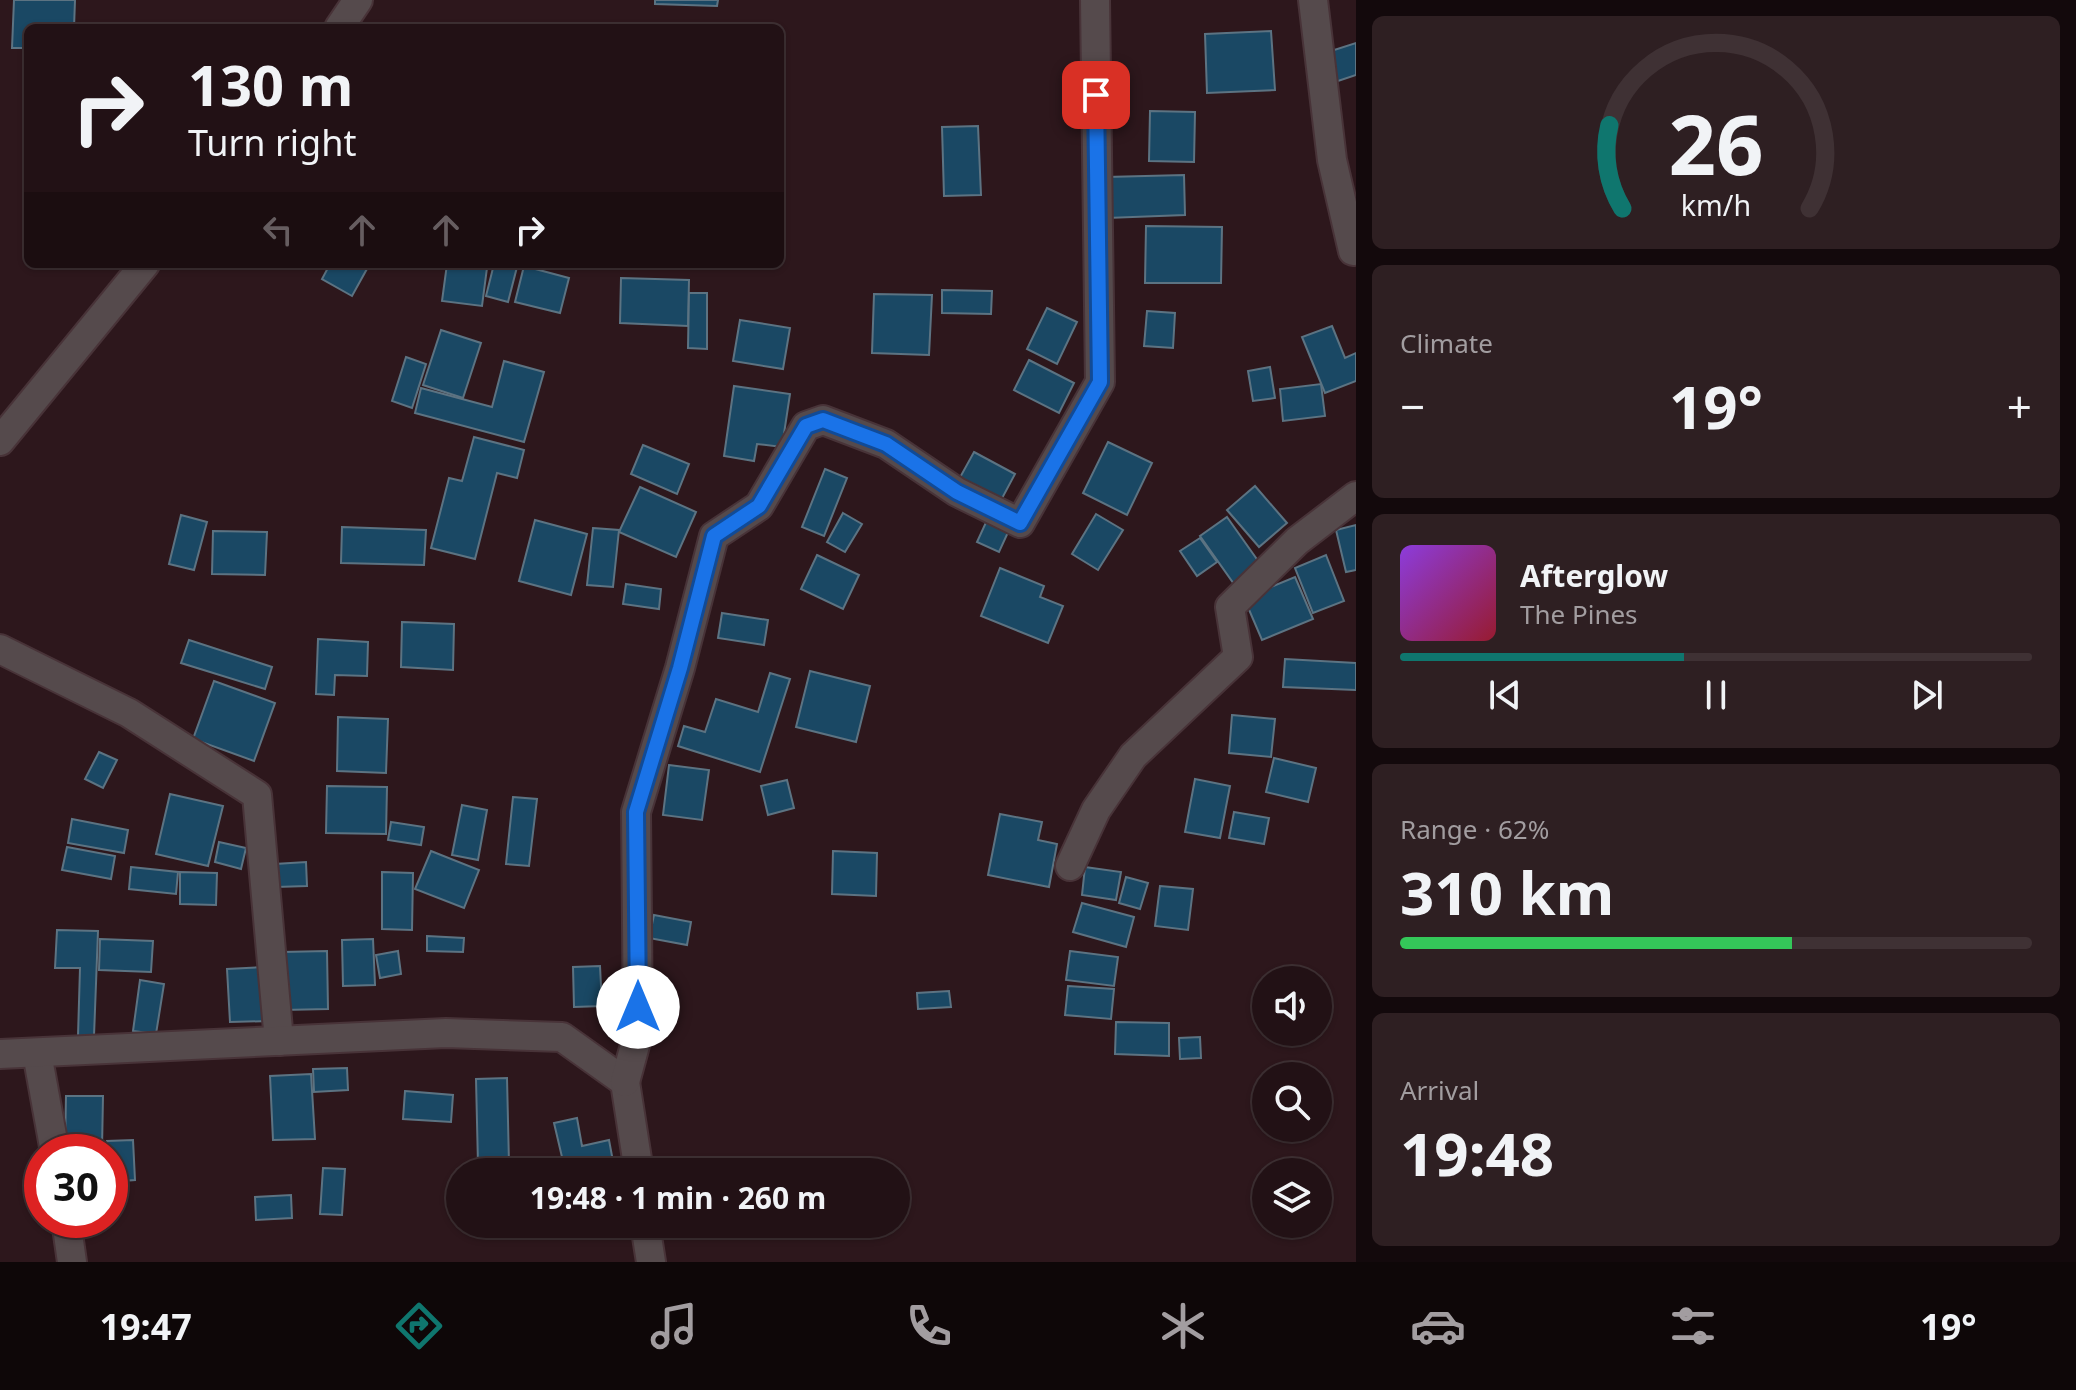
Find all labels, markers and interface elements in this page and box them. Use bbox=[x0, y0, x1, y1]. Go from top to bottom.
text: 130 m bbox=[188, 46, 353, 122]
icon: right bbox=[56, 56, 160, 160]
pin bbox=[1062, 61, 1130, 129]
icon: arrive bbox=[1074, 73, 1118, 117]
text: 26 bbox=[1668, 85, 1764, 198]
text: Turn right bbox=[188, 118, 356, 167]
text: km/h bbox=[1681, 185, 1751, 224]
icon: left bbox=[256, 208, 300, 252]
icon: ahead bbox=[340, 208, 384, 252]
icon: ahead bbox=[424, 208, 468, 252]
icon: right bbox=[508, 208, 552, 252]
text: Climate bbox=[1400, 325, 1493, 361]
text: 19° bbox=[1669, 365, 1763, 447]
text: − bbox=[1400, 376, 1425, 436]
text: + bbox=[2007, 376, 2032, 436]
text: Afterglow bbox=[1520, 555, 1668, 596]
text: The Pines bbox=[1520, 596, 1638, 632]
icon: previous bbox=[1483, 673, 1527, 717]
icon: pause bbox=[1694, 673, 1738, 717]
icon: next bbox=[1905, 673, 1949, 717]
text: Range · 62% bbox=[1400, 811, 1549, 847]
text: 310 km bbox=[1400, 851, 1614, 933]
position arrow bbox=[596, 965, 680, 1049]
map controls bbox=[1252, 966, 1332, 1238]
button: sound bbox=[1252, 966, 1332, 1046]
button: search bbox=[1252, 1062, 1332, 1142]
text: Arrival bbox=[1400, 1072, 1479, 1108]
text: 19:48 bbox=[1400, 1112, 1554, 1194]
speed limit sign: 30 bbox=[24, 1134, 128, 1238]
button: layers bbox=[1252, 1158, 1332, 1238]
text: 19:48 · 1 min · 260 m bbox=[530, 1177, 826, 1218]
icon: directions bbox=[391, 1298, 447, 1354]
icon: music bbox=[646, 1298, 702, 1354]
icon: phone bbox=[901, 1298, 957, 1354]
icon: climate bbox=[1155, 1298, 1211, 1354]
icon: car bbox=[1410, 1298, 1466, 1354]
icon: filters bbox=[1665, 1298, 1721, 1354]
text: 19:47 bbox=[99, 1302, 192, 1351]
text: 19° bbox=[1920, 1302, 1977, 1351]

